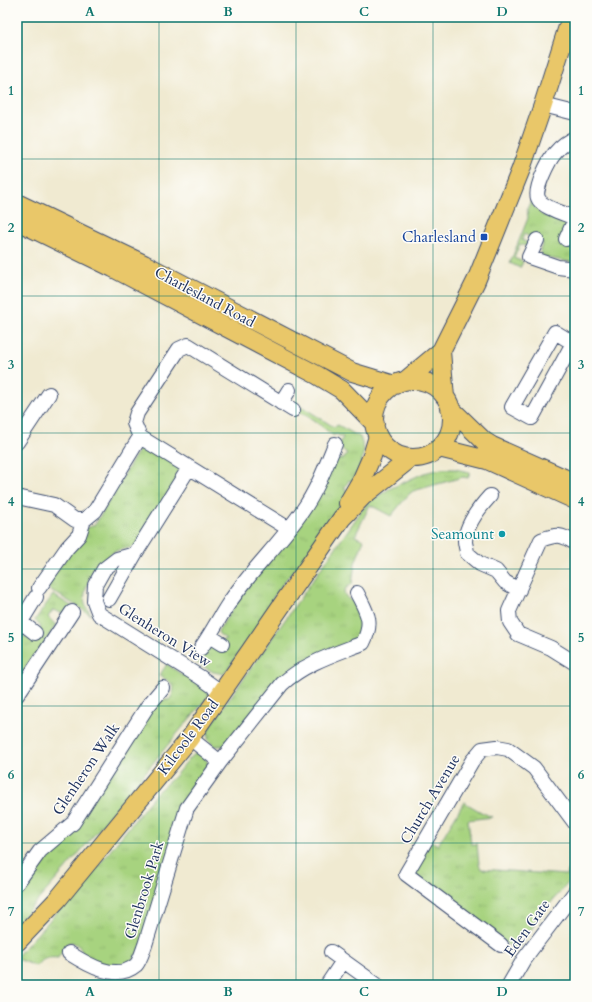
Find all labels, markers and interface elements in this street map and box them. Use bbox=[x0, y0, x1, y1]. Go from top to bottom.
text: A bbox=[85, 3, 95, 21]
text: B bbox=[223, 3, 233, 21]
text: C bbox=[359, 3, 369, 21]
text: D bbox=[496, 3, 508, 21]
text: 1 bbox=[8, 82, 14, 100]
text: 1 bbox=[578, 82, 584, 100]
text: 2 bbox=[8, 219, 15, 237]
text: 2 bbox=[578, 219, 585, 237]
place label: Charlesland bbox=[402, 227, 476, 247]
marker: Charlesland bbox=[479, 232, 489, 242]
street label: Charlesland Road bbox=[151, 262, 259, 332]
text: 3 bbox=[8, 356, 15, 374]
text: 3 bbox=[578, 356, 585, 374]
text: 4 bbox=[8, 493, 15, 511]
text: 4 bbox=[578, 493, 585, 511]
place label: Seamount bbox=[431, 524, 494, 544]
marker: Seamount bbox=[497, 529, 507, 539]
street label: Glenheron View bbox=[115, 598, 215, 672]
text: 5 bbox=[8, 629, 14, 647]
text: 5 bbox=[578, 629, 584, 647]
street label: Kilcoole Road bbox=[153, 695, 223, 779]
street label: Glenheron Walk bbox=[48, 719, 124, 819]
street label: Church Avenue bbox=[395, 750, 465, 848]
text: 6 bbox=[8, 766, 15, 784]
text: 6 bbox=[578, 766, 585, 784]
street label: Glenbrook Park bbox=[120, 838, 168, 942]
street label: Eden Gate bbox=[499, 895, 555, 961]
text: 7 bbox=[8, 903, 15, 921]
text: 7 bbox=[578, 903, 585, 921]
text: A bbox=[85, 983, 95, 1001]
text: B bbox=[223, 983, 233, 1001]
text: C bbox=[359, 983, 369, 1001]
text: D bbox=[496, 983, 508, 1001]

